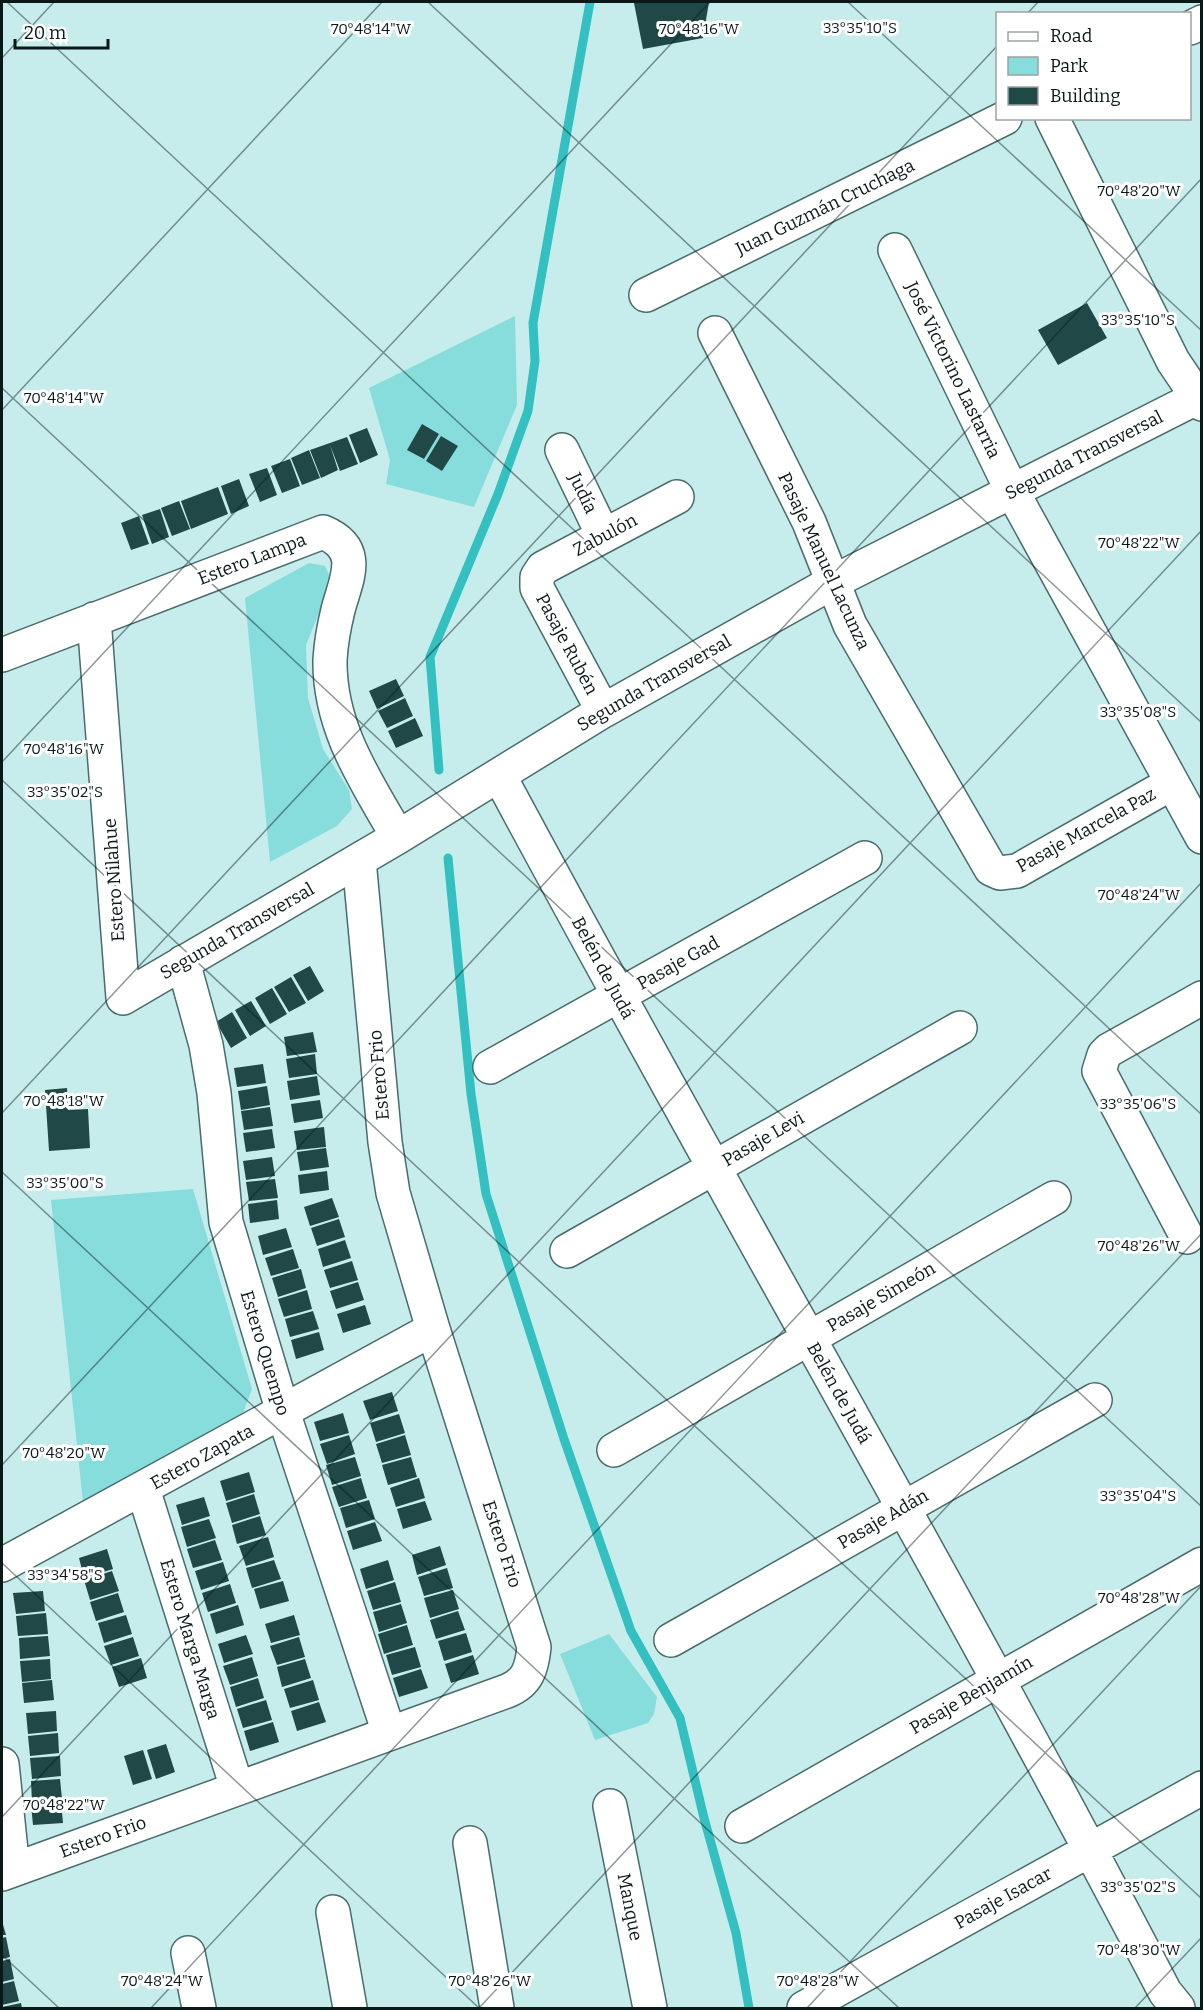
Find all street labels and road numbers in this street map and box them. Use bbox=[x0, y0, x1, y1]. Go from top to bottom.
street label: Juan Guzmán Cruchaga bbox=[731, 154, 918, 260]
street label: José Victorino Lastarria bbox=[900, 277, 1005, 462]
street label: Segunda Transversal bbox=[1001, 406, 1167, 504]
street label: Judía bbox=[563, 468, 602, 517]
street label: Pasaje Manuel Lacunza bbox=[773, 469, 875, 653]
street label: Zabulón bbox=[569, 509, 641, 561]
street label: Estero Lampa bbox=[195, 528, 309, 590]
street label: Pasaje Rubén bbox=[531, 590, 603, 699]
street label: Segunda Transversal bbox=[573, 630, 735, 736]
street label: Pasaje Marcela Paz bbox=[1012, 783, 1160, 877]
street label: Estero Nilahue bbox=[99, 818, 129, 942]
street label: Segunda Transversal bbox=[156, 878, 318, 984]
street label: Belén de Judá bbox=[567, 913, 639, 1023]
street label: Pasaje Gad bbox=[633, 931, 723, 995]
street label: Estero Frio bbox=[364, 1029, 394, 1121]
street label: Pasaje Levi bbox=[718, 1107, 808, 1171]
street label: Pasaje Simeón bbox=[823, 1257, 940, 1337]
street label: Estero Quempo bbox=[236, 1288, 294, 1418]
street label: Belén de Judá bbox=[802, 1338, 876, 1448]
street label: Estero Zapata bbox=[146, 1419, 258, 1494]
street label: Pasaje Adán bbox=[834, 1484, 933, 1554]
street label: Estero Frio bbox=[478, 1498, 526, 1590]
street label: Estero Marga Marga bbox=[155, 1556, 225, 1722]
street label: Pasaje Benjamín bbox=[906, 1651, 1037, 1739]
street label: Estero Frio bbox=[57, 1811, 149, 1863]
street label: Pasaje Isacar bbox=[950, 1862, 1056, 1934]
street label: Manque bbox=[613, 1871, 647, 1943]

